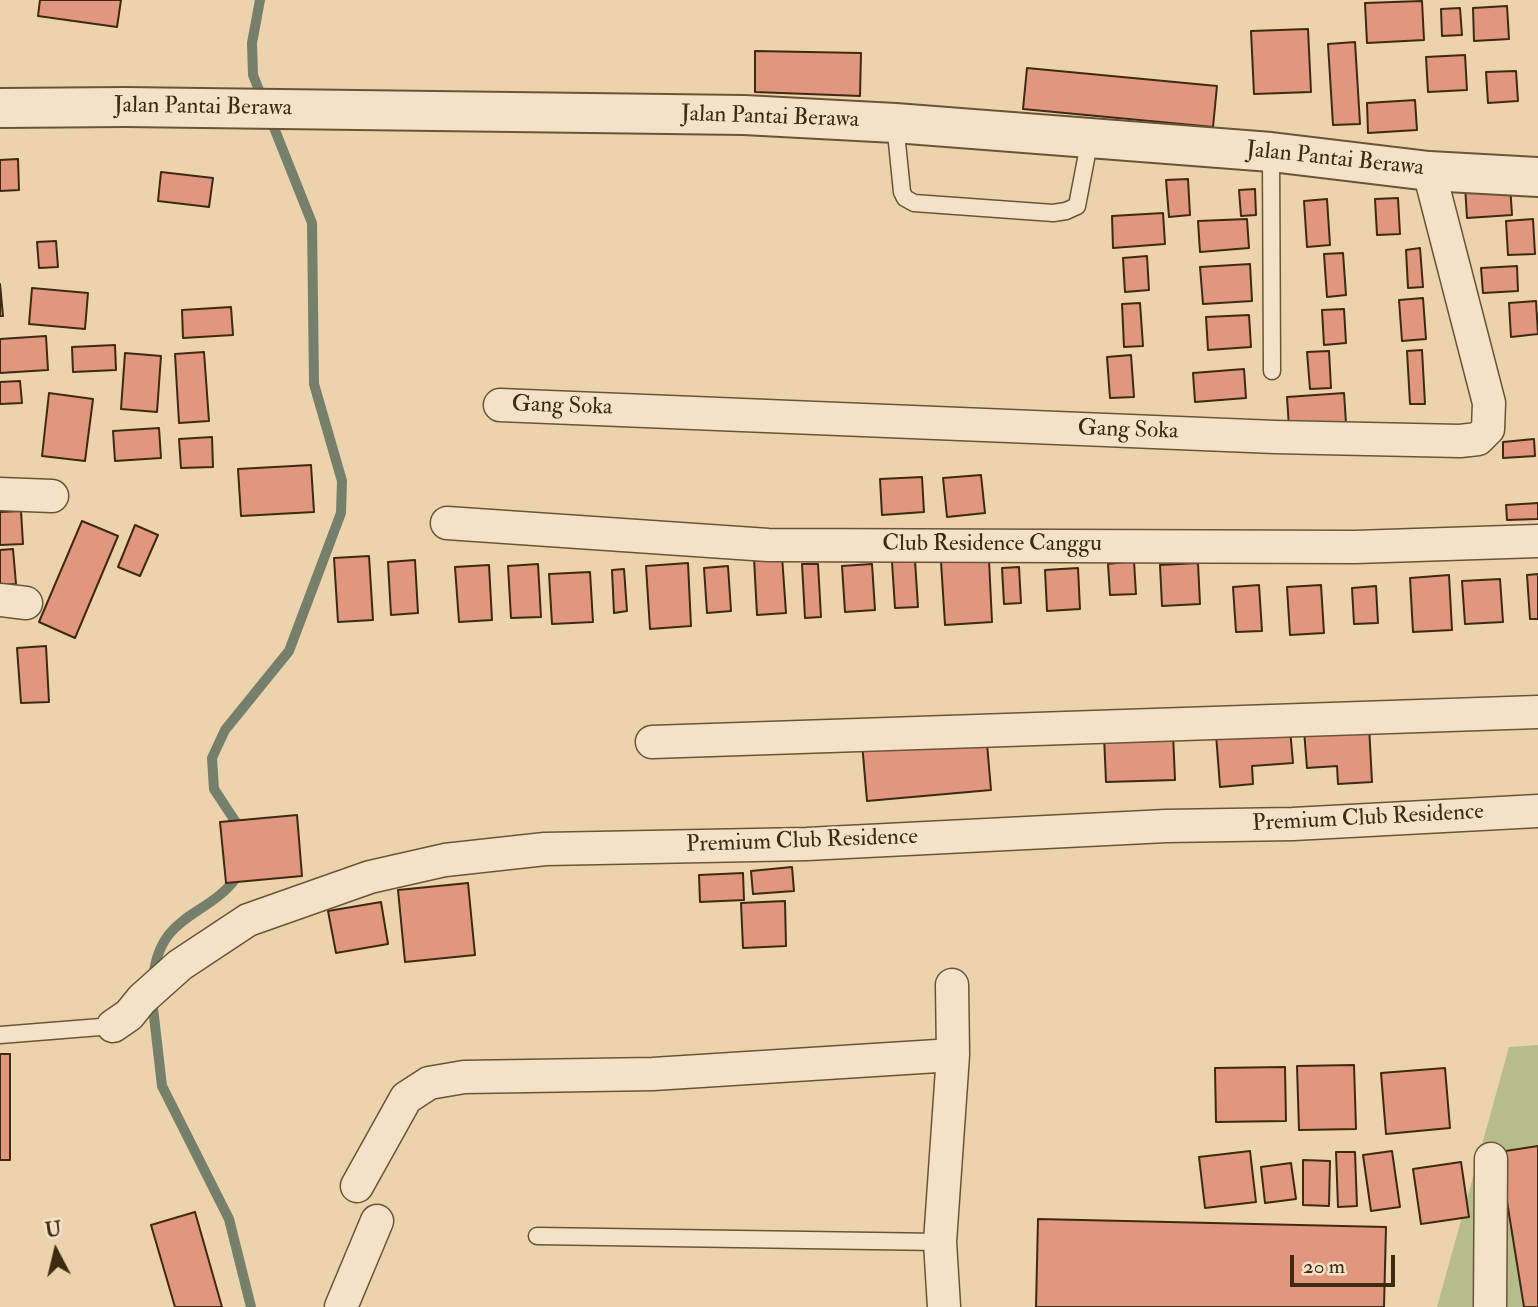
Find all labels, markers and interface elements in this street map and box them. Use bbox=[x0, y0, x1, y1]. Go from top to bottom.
street label: Jalan Pantai Berawa bbox=[114, 93, 292, 123]
street label: Jalan Pantai Berawa bbox=[680, 101, 860, 135]
street label: Jalan Pantai Berawa bbox=[1245, 137, 1425, 183]
street label: Gang Soka bbox=[511, 391, 613, 423]
street label: Gang Soka bbox=[1077, 415, 1179, 447]
street label: Club Residence Canggu bbox=[882, 531, 1102, 559]
street label: Premium Club Residence bbox=[1252, 799, 1484, 839]
street label: Premium Club Residence bbox=[686, 824, 918, 860]
north arrow bbox=[21, 1216, 91, 1286]
text: U bbox=[44, 1217, 63, 1243]
scale bar bbox=[1293, 1240, 1398, 1284]
text: 20 m bbox=[1303, 1253, 1345, 1280]

